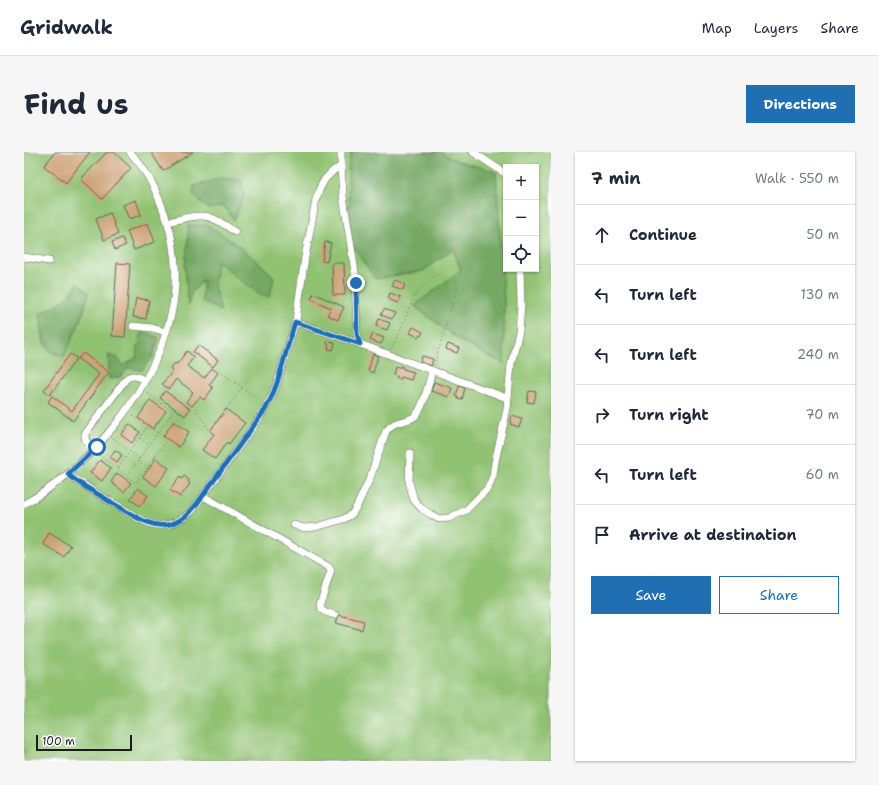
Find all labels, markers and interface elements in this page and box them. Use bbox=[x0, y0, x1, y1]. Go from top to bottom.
text: Gridwalk bbox=[20, 15, 113, 40]
text: Map bbox=[702, 19, 732, 37]
text: Layers bbox=[754, 19, 798, 37]
text: Share bbox=[820, 19, 859, 37]
text: Find us bbox=[24, 85, 129, 123]
button: Directions bbox=[746, 85, 855, 123]
map controls bbox=[503, 164, 539, 272]
button: + bbox=[503, 164, 539, 200]
text: 7 min bbox=[591, 167, 641, 189]
text: Walk · 550 m bbox=[755, 170, 839, 187]
button: − bbox=[503, 200, 539, 236]
icon: ahead bbox=[591, 224, 613, 246]
text: Continue bbox=[629, 225, 697, 245]
text: 50 m bbox=[806, 226, 839, 243]
button: locate bbox=[503, 236, 539, 272]
route end bbox=[347, 274, 365, 292]
icon: left bbox=[591, 284, 613, 306]
text: Turn left bbox=[629, 285, 697, 305]
text: 130 m bbox=[801, 286, 839, 303]
icon: left bbox=[591, 344, 613, 366]
text: Turn left bbox=[629, 345, 697, 365]
text: 240 m bbox=[797, 346, 839, 363]
icon: right bbox=[591, 404, 613, 426]
text: Turn right bbox=[629, 405, 709, 425]
text: 70 m bbox=[805, 406, 839, 423]
route start bbox=[88, 438, 106, 456]
icon: left bbox=[591, 464, 613, 486]
text: Turn left bbox=[629, 465, 697, 485]
text: 60 m bbox=[806, 466, 839, 483]
icon: arrive bbox=[591, 524, 613, 546]
text: Arrive at destination bbox=[629, 525, 797, 545]
button: Save bbox=[591, 576, 711, 614]
button: Share bbox=[719, 576, 839, 614]
scale bar bbox=[36, 733, 132, 752]
text: 100 m bbox=[42, 734, 75, 749]

